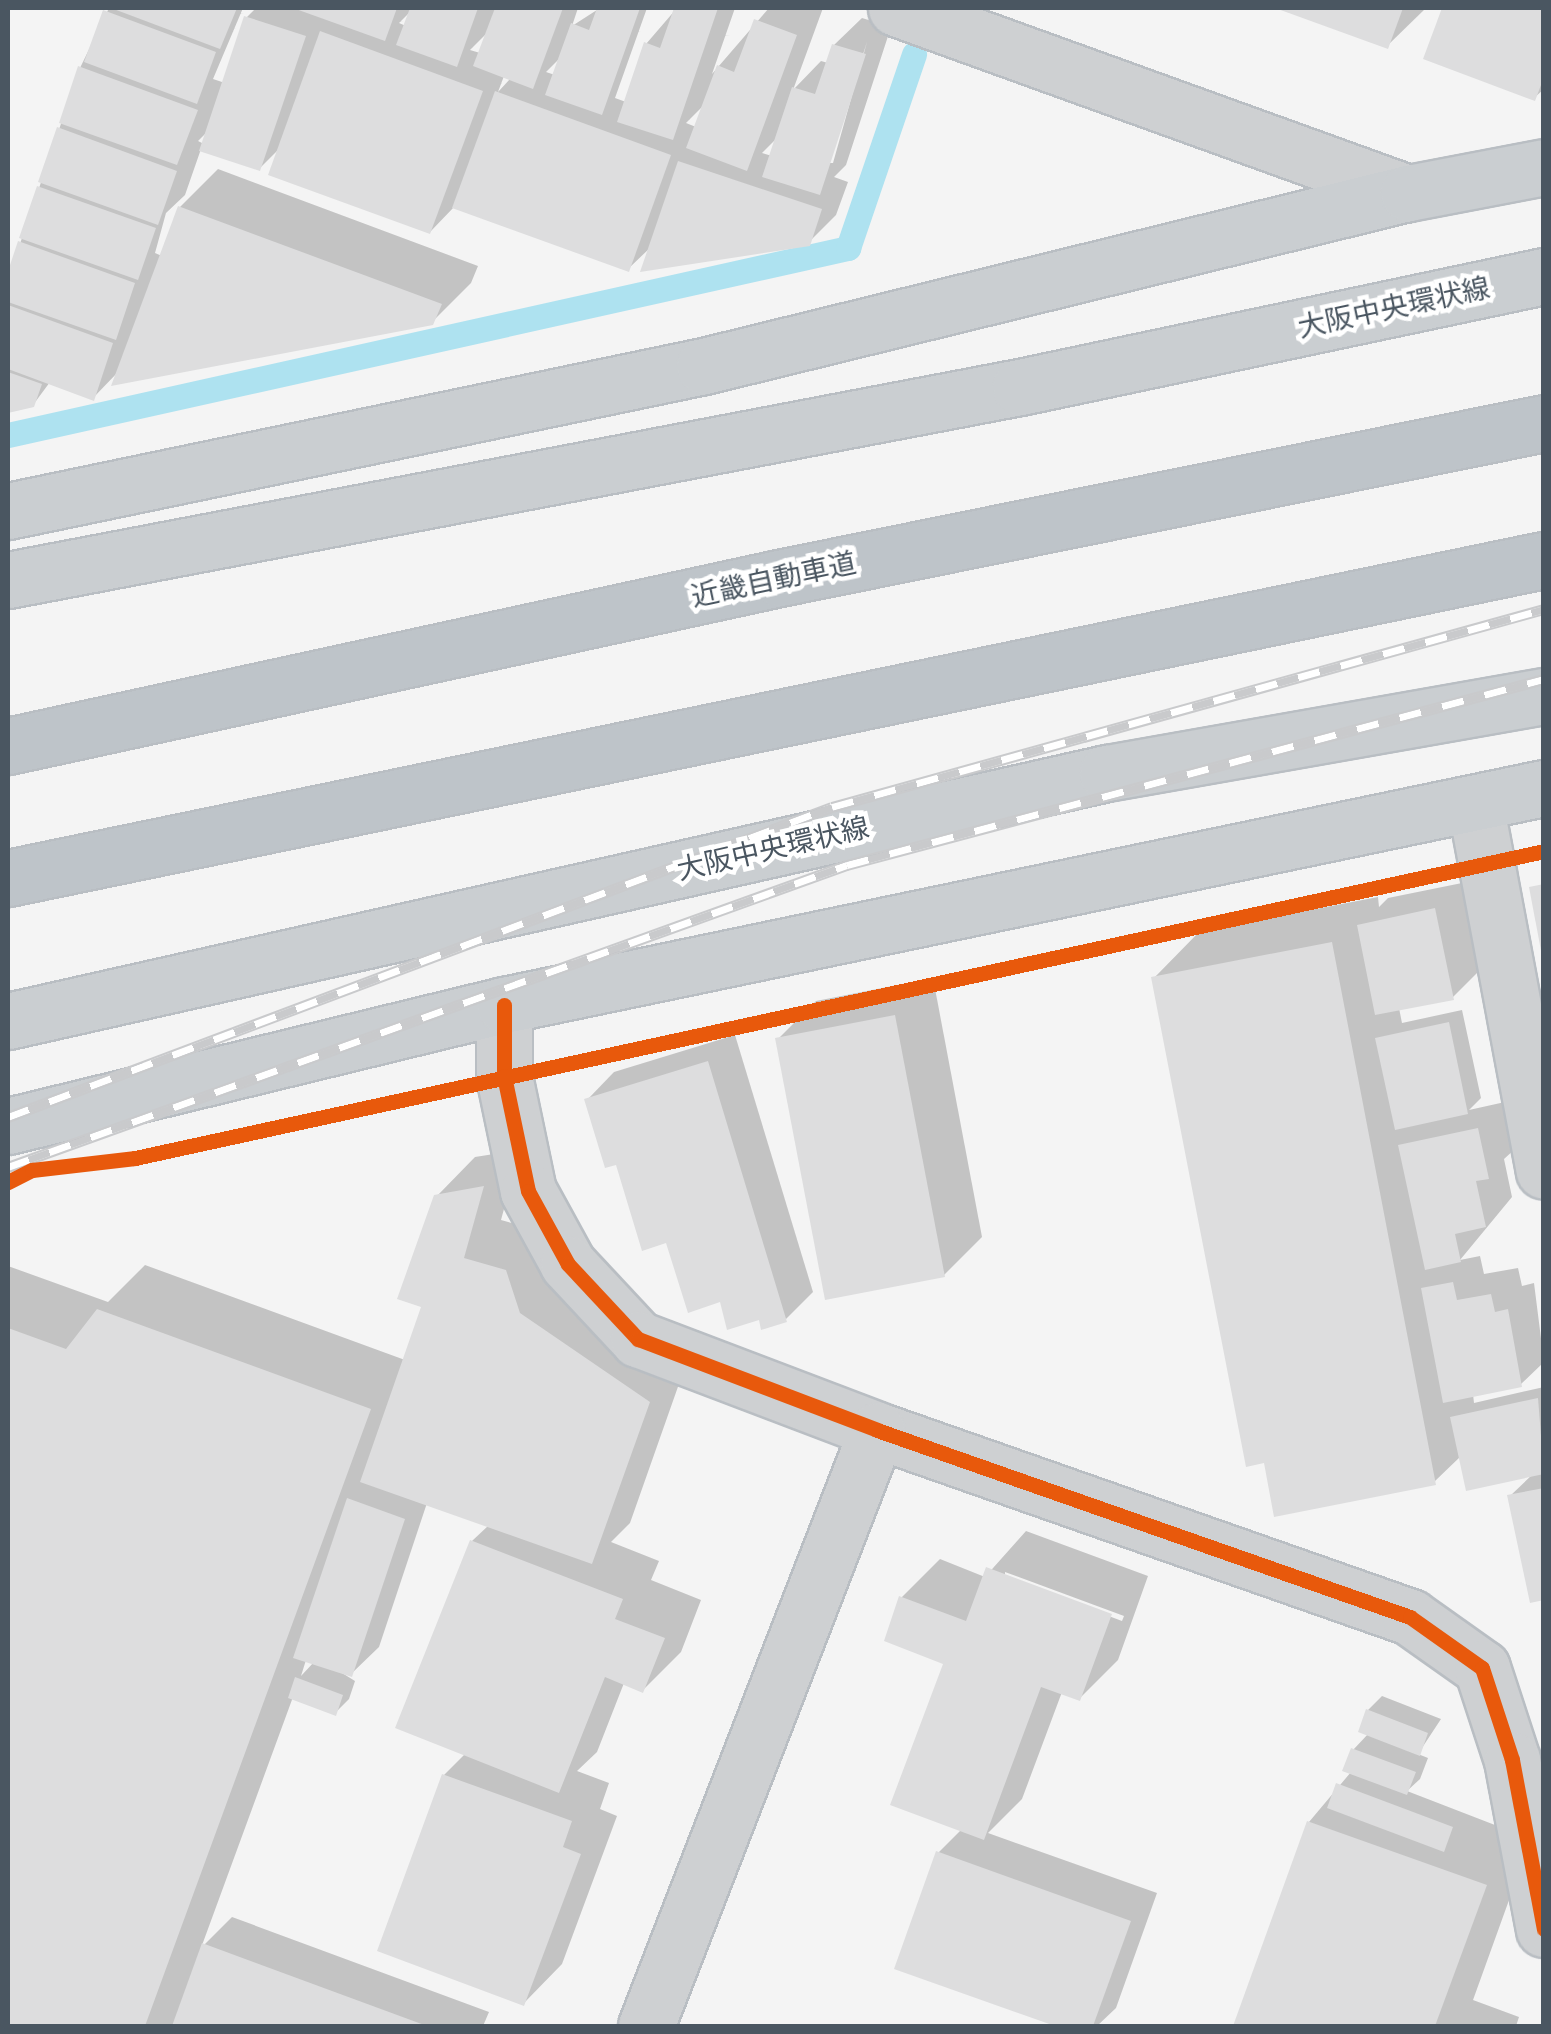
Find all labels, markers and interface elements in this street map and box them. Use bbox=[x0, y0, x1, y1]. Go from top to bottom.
street label: 大阪中央環状線 bbox=[1295, 271, 1493, 345]
street label: 近畿自動車道 bbox=[688, 546, 860, 614]
street label: 大阪中央環状線 bbox=[674, 811, 872, 887]

